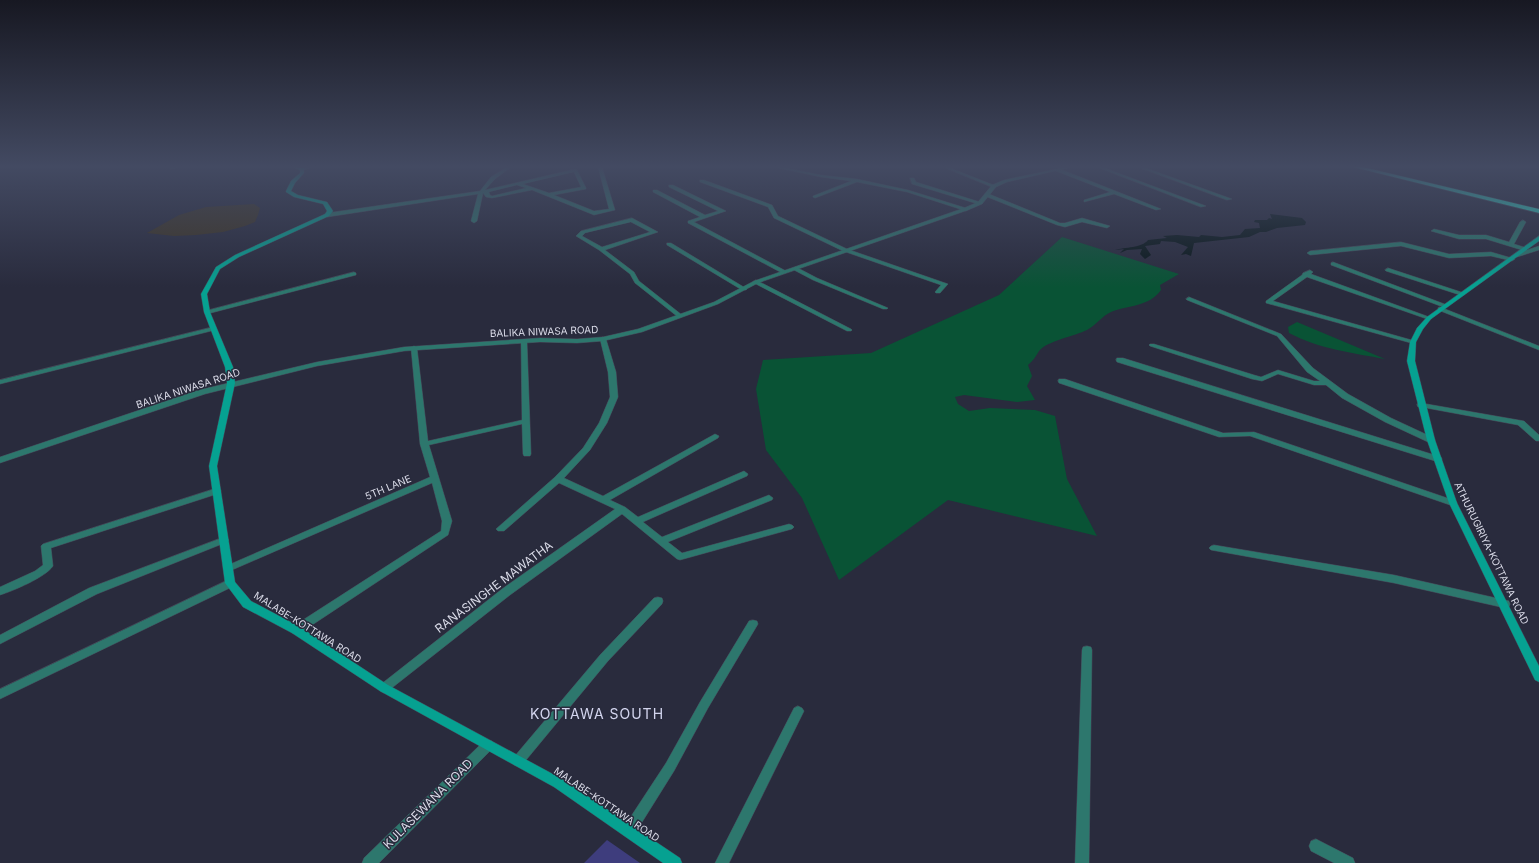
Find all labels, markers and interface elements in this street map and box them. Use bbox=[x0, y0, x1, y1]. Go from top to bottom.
street label: BALIKA NIWASA ROAD bbox=[490, 323, 598, 339]
street label: BALIKA NIWASA ROAD bbox=[134, 366, 242, 410]
street label: 5TH LANE bbox=[363, 472, 413, 502]
street label: ATHURUGIRIYA-KOTTAWA ROAD bbox=[1452, 480, 1532, 626]
street label: RANASINGHE MAWATHA bbox=[432, 537, 556, 636]
street label: MALABE-KOTTAWA ROAD bbox=[252, 589, 364, 665]
district label: KOTTAWA SOUTH bbox=[530, 705, 664, 722]
street label: KULASEWANA ROAD bbox=[380, 756, 476, 852]
street label: MALABE-KOTTAWA ROAD bbox=[552, 764, 662, 844]

